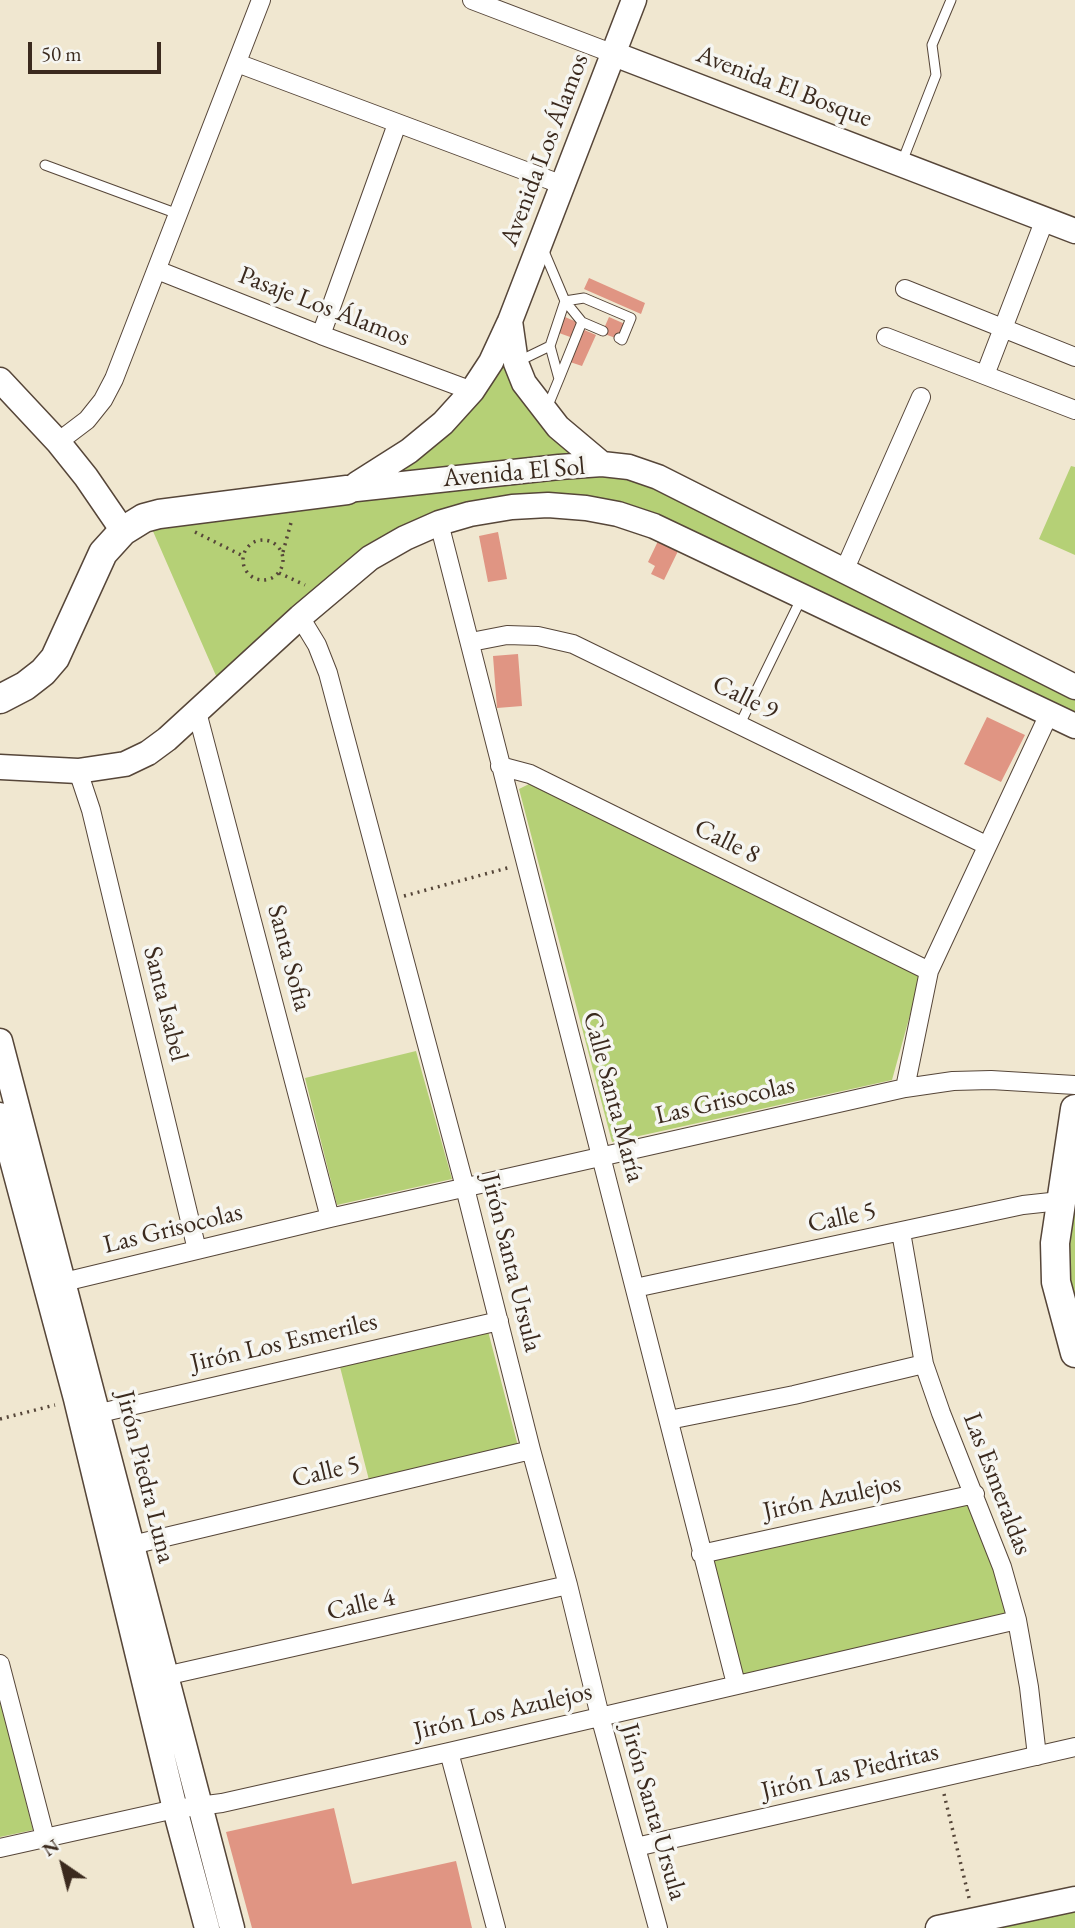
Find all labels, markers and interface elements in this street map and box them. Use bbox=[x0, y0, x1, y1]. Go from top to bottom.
scale bar bbox=[32, 28, 164, 72]
street label: Avenida El Bosque bbox=[692, 39, 876, 135]
text: 50 m bbox=[41, 40, 82, 67]
street label: Avenida Los Álamos bbox=[494, 49, 596, 251]
street label: Pasaje Los Álamos bbox=[234, 260, 414, 354]
street label: Avenida El Sol bbox=[442, 451, 586, 495]
street label: Calle 9 bbox=[707, 669, 783, 727]
street label: Calle 8 bbox=[689, 813, 765, 871]
street label: Santa Sofia bbox=[260, 901, 318, 1015]
street label: Santa Isabel bbox=[136, 943, 194, 1065]
street label: Calle Santa María bbox=[575, 1008, 651, 1186]
street label: Las Grisocolas bbox=[652, 1070, 798, 1132]
street label: Jirón Santa Ursula bbox=[474, 1171, 548, 1355]
street label: Calle 5 bbox=[805, 1196, 879, 1240]
street label: Las Grisocolas bbox=[100, 1197, 246, 1261]
street label: Jirón Los Esmeriles bbox=[188, 1306, 380, 1380]
street label: Jirón Piedra Luna bbox=[108, 1388, 182, 1566]
street label: Las Esmeraldas bbox=[956, 1408, 1038, 1560]
street label: Calle 5 bbox=[289, 1449, 363, 1495]
street label: Jirón Azulejos bbox=[760, 1468, 904, 1528]
street label: Calle 4 bbox=[324, 1582, 398, 1628]
street label: Jirón Los Azulejos bbox=[411, 1676, 595, 1748]
street label: Jirón Santa Ursula bbox=[613, 1720, 693, 1904]
street label: Jirón Las Piedritas bbox=[759, 1736, 941, 1808]
north arrow bbox=[28, 1830, 98, 1900]
text: N bbox=[37, 1833, 64, 1862]

